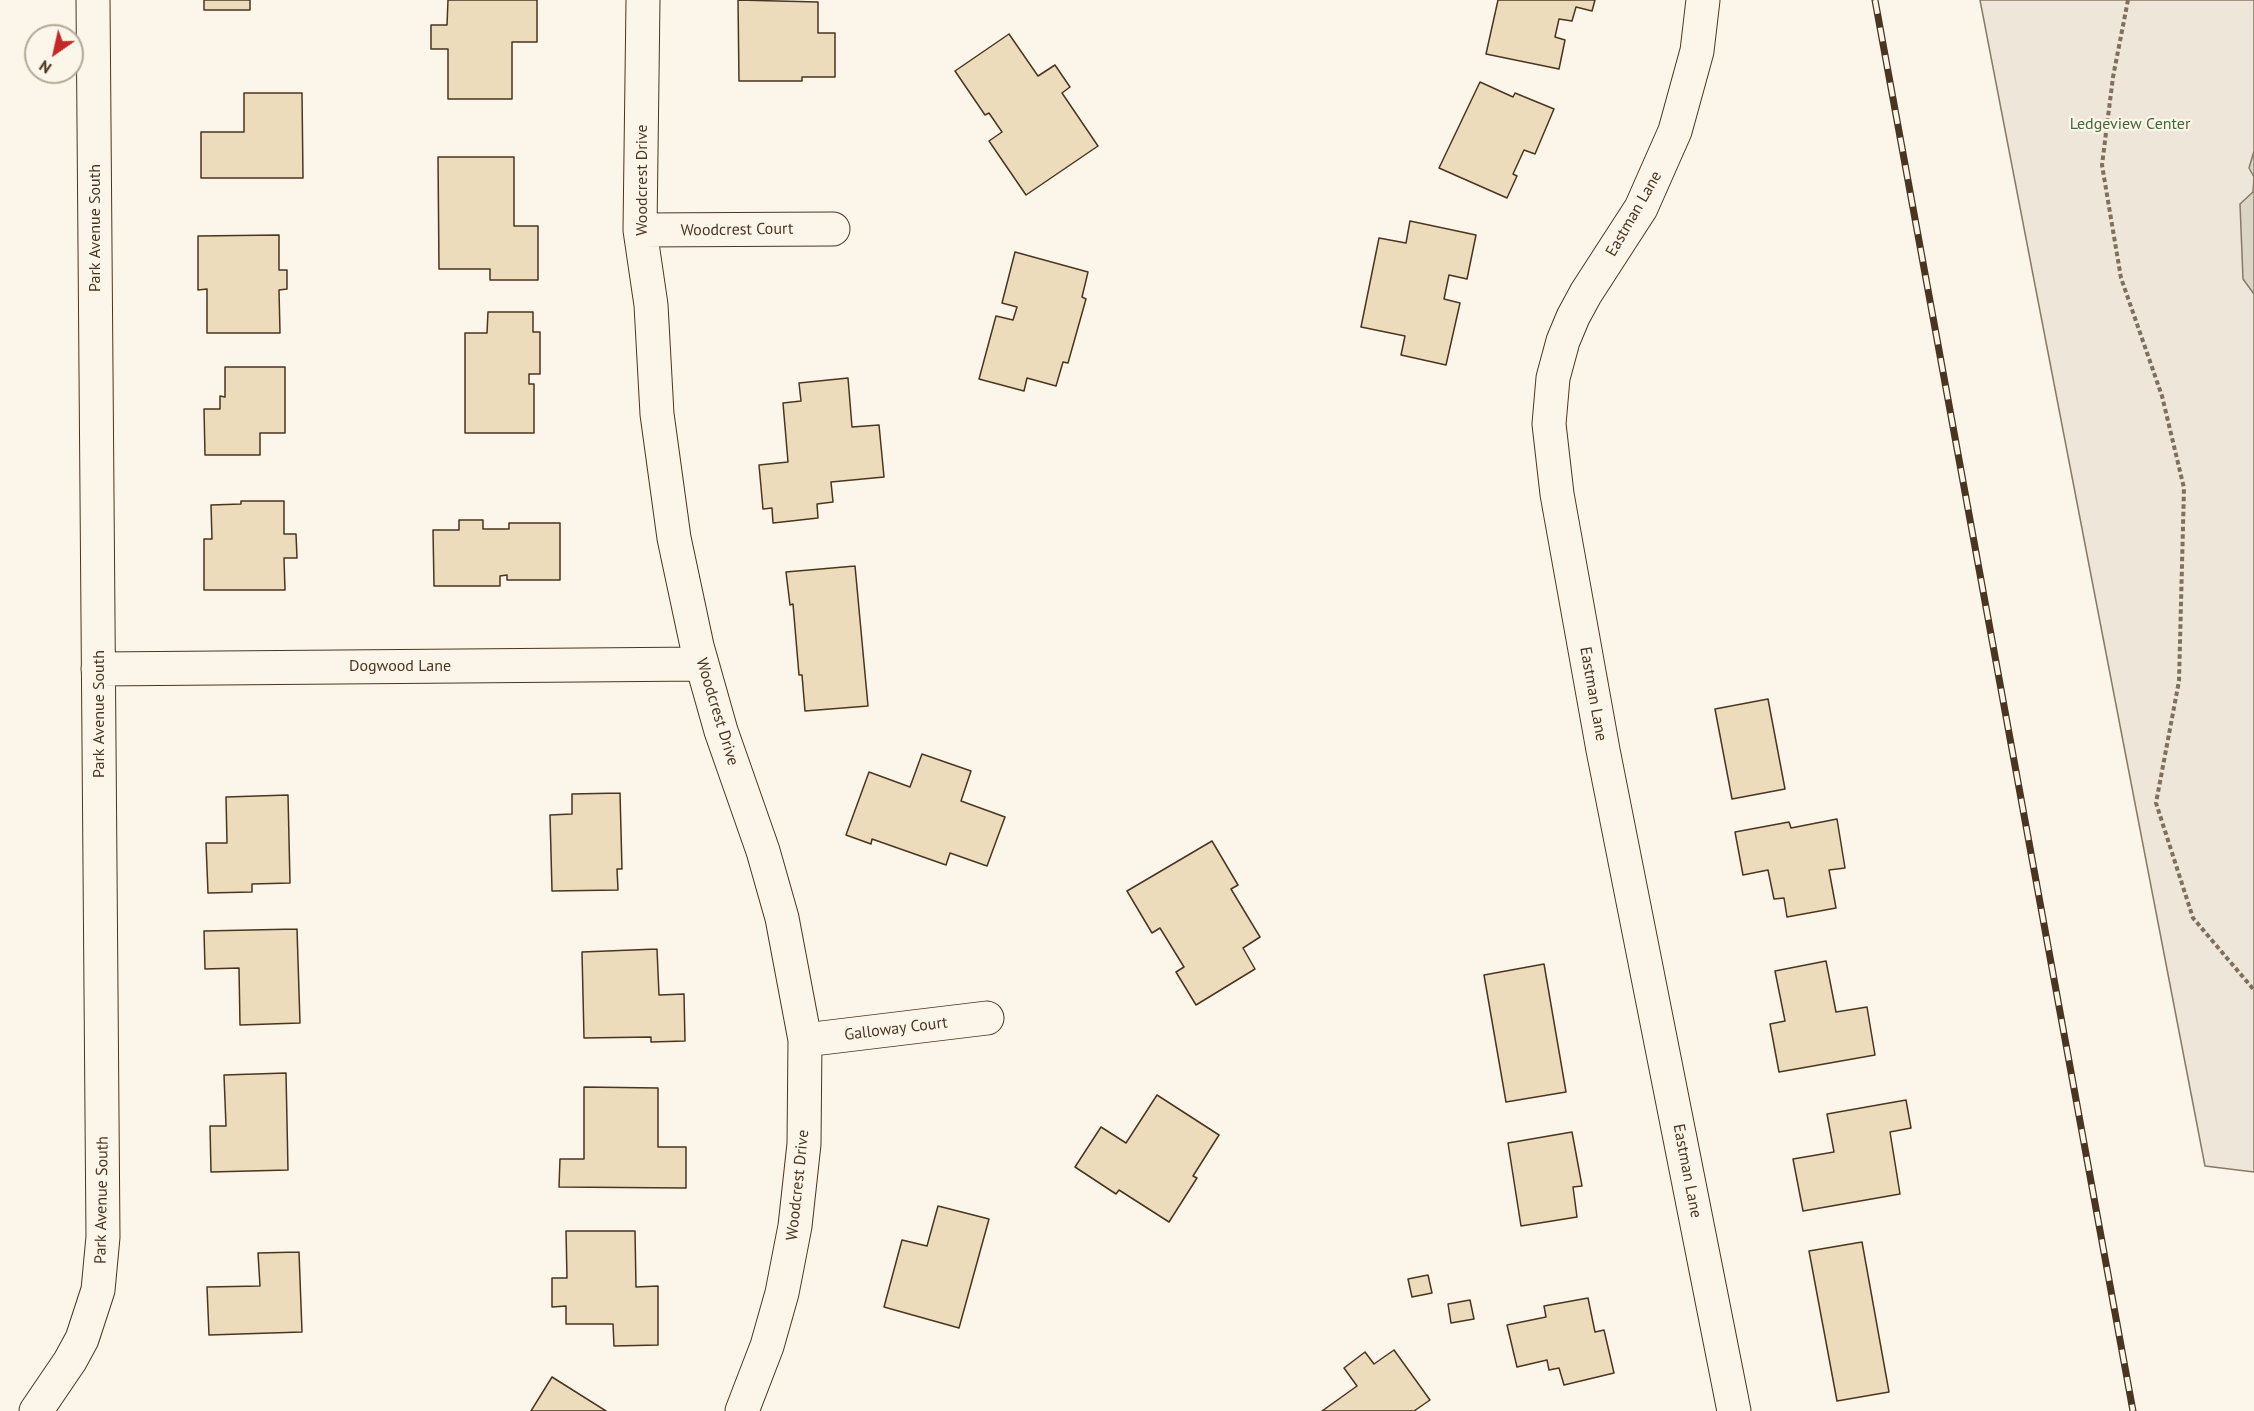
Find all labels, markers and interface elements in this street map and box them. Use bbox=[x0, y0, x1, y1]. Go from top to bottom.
north arrow bbox=[24, 24, 84, 84]
text: N bbox=[35, 56, 55, 78]
park label: Ledgeview Center bbox=[2070, 114, 2190, 134]
street label: Woodcrest Drive bbox=[632, 124, 652, 236]
street label: Park Avenue South bbox=[85, 164, 105, 292]
street label: Eastman Lane bbox=[1602, 168, 1666, 260]
street label: Woodcrest Court bbox=[681, 219, 793, 241]
street label: Eastman Lane bbox=[1575, 645, 1611, 743]
street label: Park Avenue South bbox=[89, 650, 109, 778]
street label: Dogwood Lane bbox=[349, 656, 451, 676]
street label: Woodcrest Drive bbox=[692, 656, 742, 768]
street label: Galloway Court bbox=[843, 1013, 949, 1045]
street label: Eastman Lane bbox=[1668, 1122, 1706, 1220]
street label: Woodcrest Drive bbox=[783, 1129, 813, 1241]
street label: Park Avenue South bbox=[91, 1136, 113, 1264]

